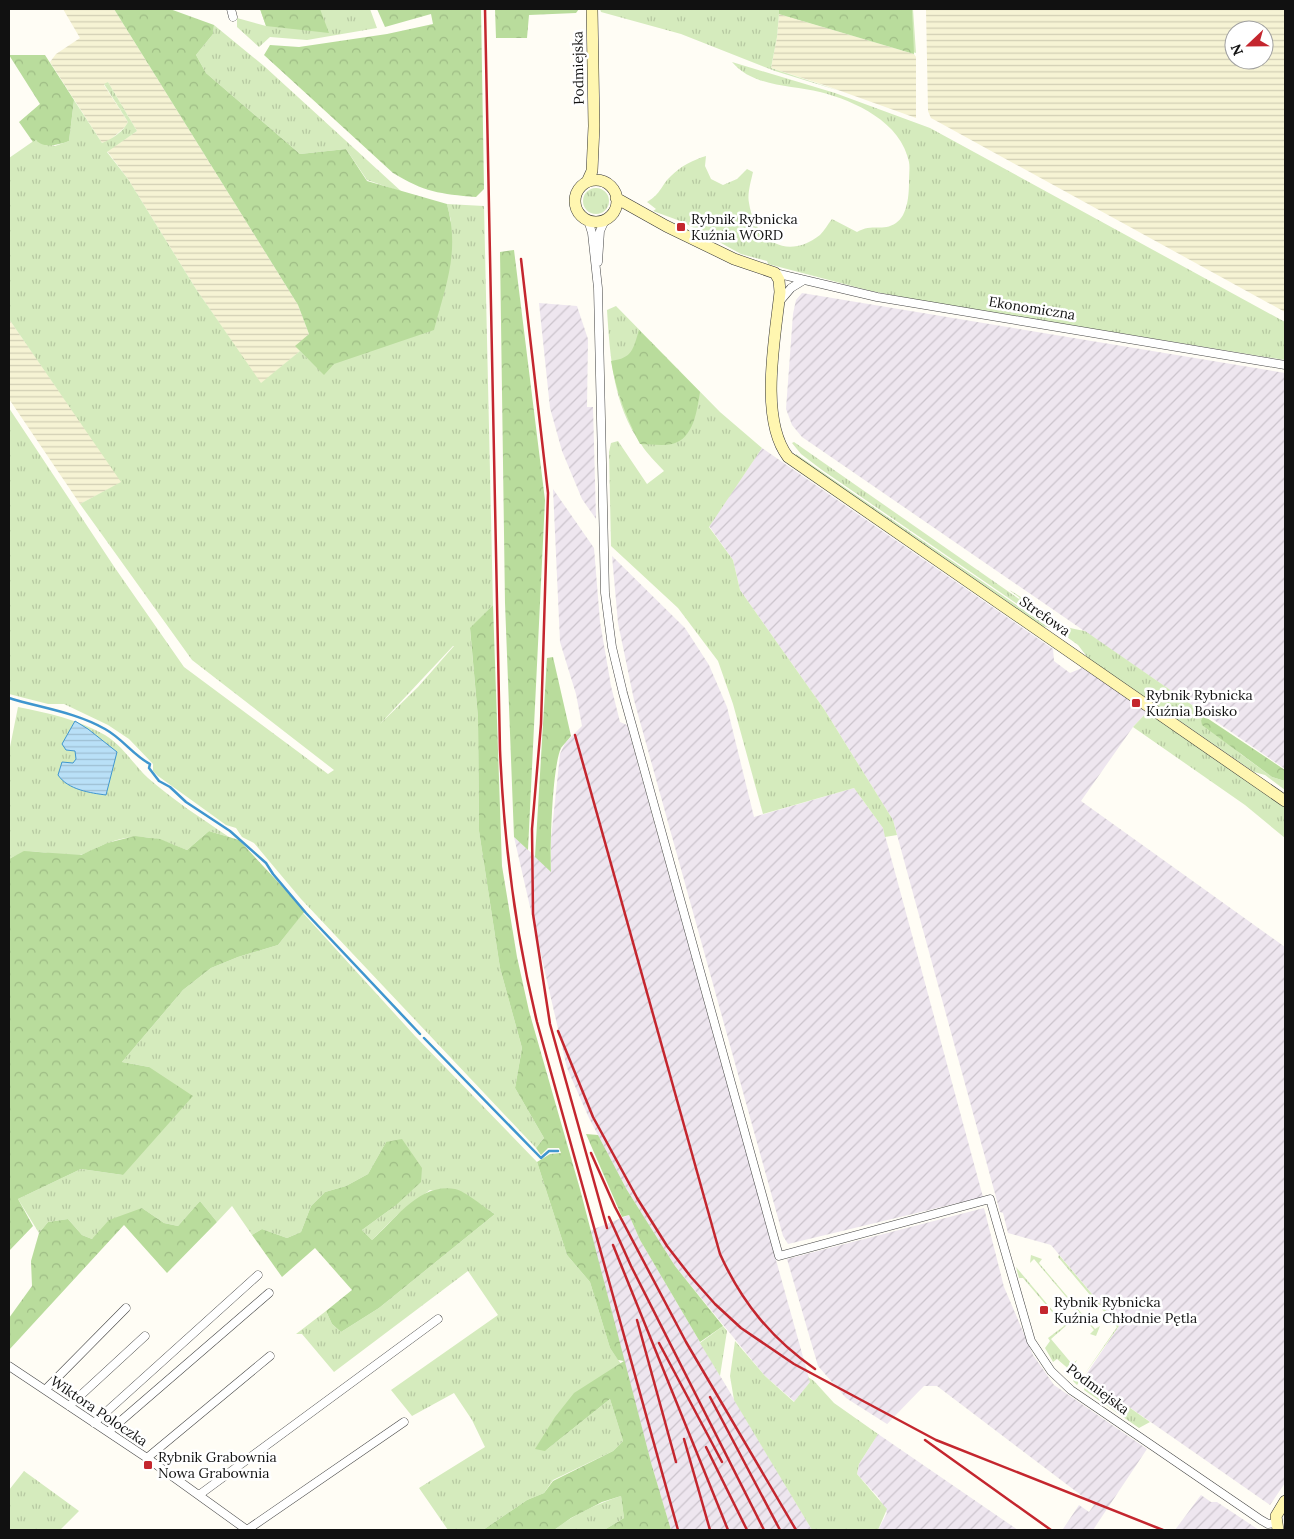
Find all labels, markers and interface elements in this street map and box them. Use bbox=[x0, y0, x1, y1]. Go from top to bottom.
north arrow bbox=[1224, 20, 1274, 70]
street label: Podmiejska bbox=[568, 31, 588, 105]
text: N bbox=[1227, 41, 1247, 58]
place label: Rybnik Rybnicka Kuźnia WORD bbox=[691, 210, 798, 244]
marker: Rybnik Rybnicka Kuźnia WORD bbox=[675, 221, 687, 233]
street label: Ekonomiczna bbox=[987, 292, 1077, 324]
street label: Strefowa bbox=[1016, 592, 1074, 640]
place label: Rybnik Rybnicka Kuźnia Boisko bbox=[1146, 686, 1253, 720]
marker: Rybnik Rybnicka Kuźnia Boisko bbox=[1130, 697, 1142, 709]
place label: Rybnik Rybnicka Kuźnia Chłodnie Pętla bbox=[1054, 1293, 1197, 1327]
marker: Rybnik Rybnicka Kuźnia Chłodnie Pętla bbox=[1038, 1304, 1050, 1316]
street label: Podmiejska bbox=[1063, 1360, 1133, 1418]
street label: Wiktora Poloczka bbox=[47, 1372, 151, 1450]
place label: Rybnik Grabownia Nowa Grabownia bbox=[158, 1448, 277, 1482]
marker: Rybnik Grabownia Nowa Grabownia bbox=[142, 1459, 154, 1471]

